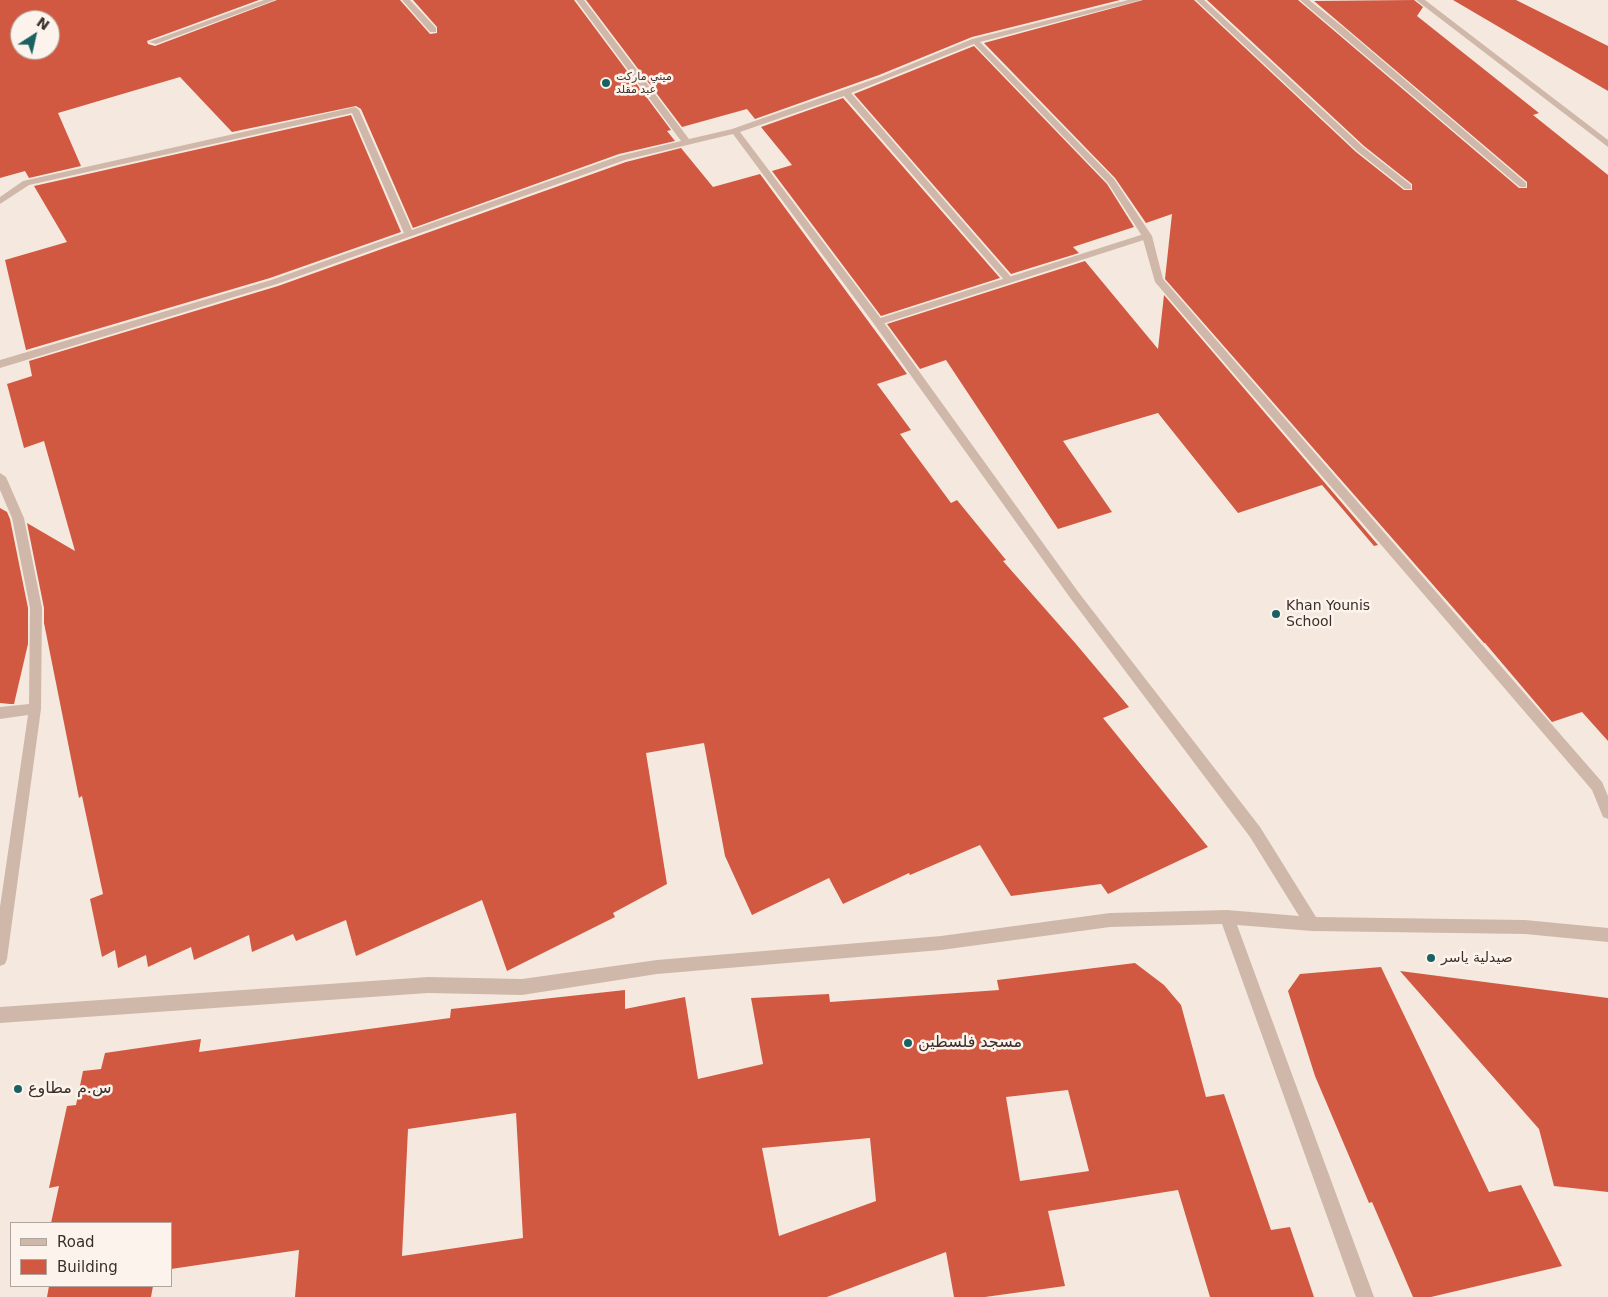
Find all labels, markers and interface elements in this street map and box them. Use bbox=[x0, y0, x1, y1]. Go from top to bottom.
north arrow bbox=[10, 10, 60, 60]
text: N bbox=[34, 14, 52, 33]
place label: ميني ماركت عبد مقلد bbox=[616, 70, 672, 96]
marker: ميني ماركت عبد مقلد bbox=[600, 77, 612, 89]
place label: Khan Younis School bbox=[1286, 598, 1370, 630]
marker: Khan Younis School bbox=[1270, 608, 1282, 620]
place label: صيدلية ياسر bbox=[1441, 950, 1513, 966]
marker: صيدلية ياسر bbox=[1425, 952, 1437, 964]
place label: مسجد فلسطين bbox=[918, 1033, 1022, 1053]
marker: مسجد فلسطين bbox=[902, 1037, 914, 1049]
place label: س.م مطاوع bbox=[28, 1079, 111, 1099]
marker: س.م مطاوع bbox=[12, 1083, 24, 1095]
legend bbox=[10, 1222, 172, 1287]
text: Road bbox=[57, 1233, 95, 1251]
text: Building bbox=[57, 1258, 118, 1276]

